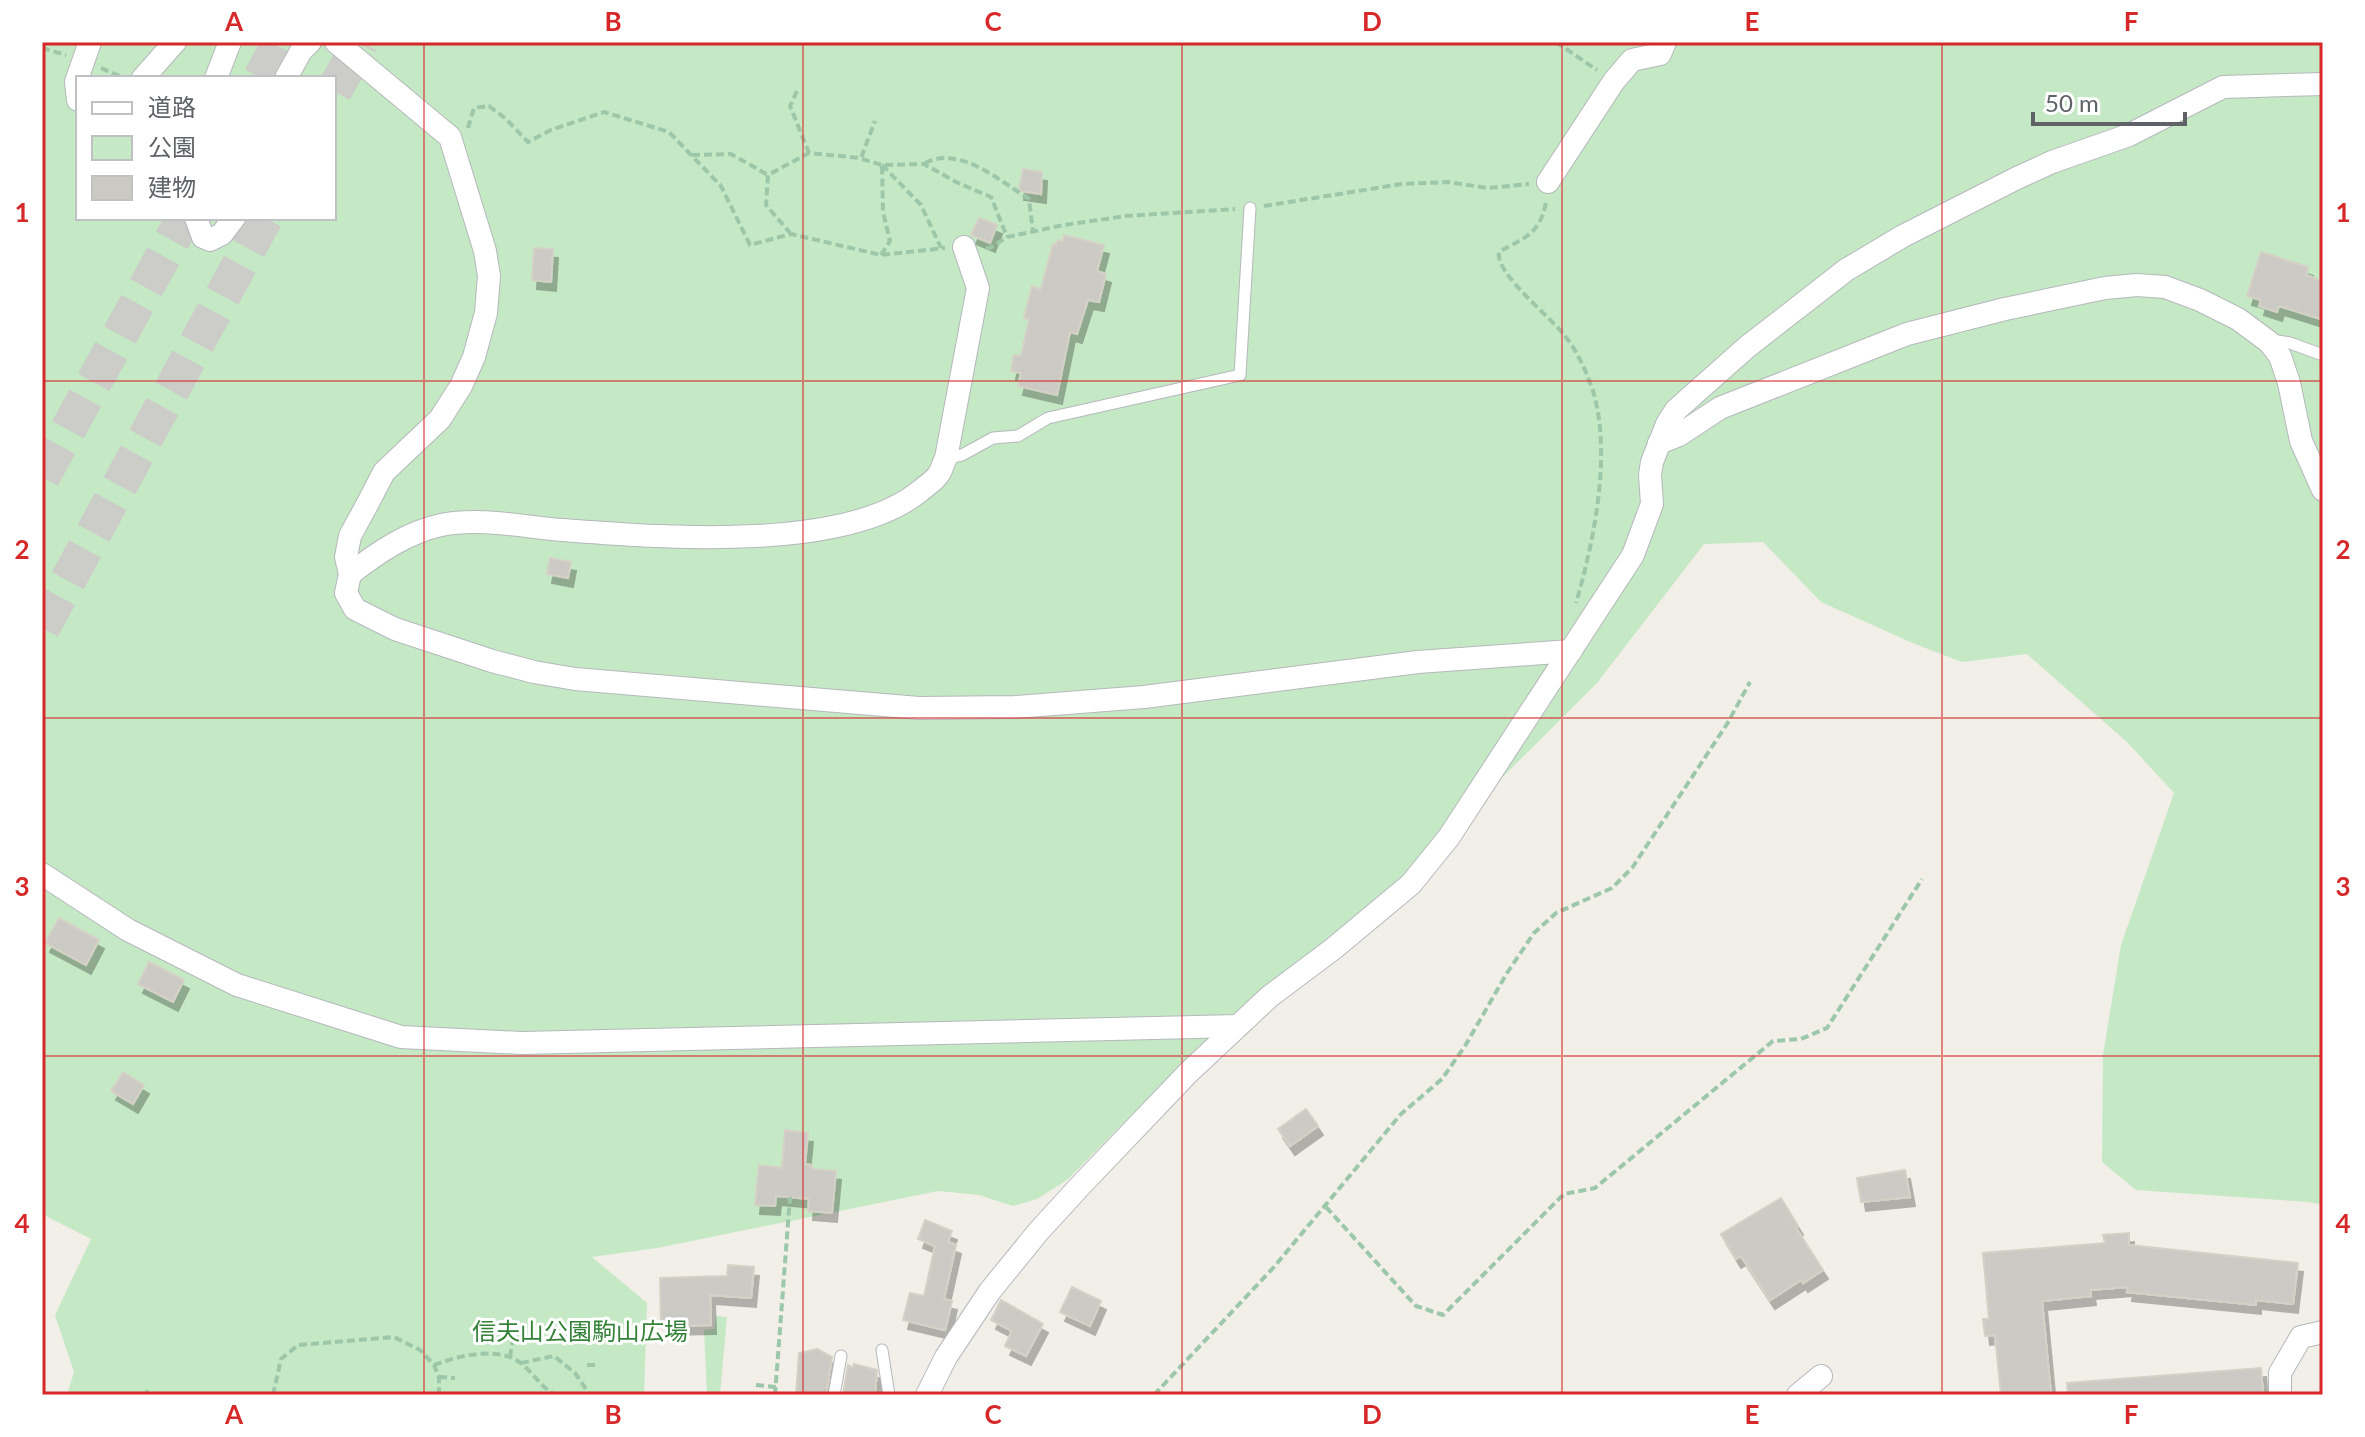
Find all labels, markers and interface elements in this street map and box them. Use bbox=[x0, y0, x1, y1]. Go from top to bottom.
text: A bbox=[224, 5, 244, 37]
text: B bbox=[604, 5, 622, 37]
text: C bbox=[984, 5, 1002, 37]
text: D bbox=[1362, 5, 1382, 37]
text: E bbox=[1745, 5, 1759, 37]
text: F bbox=[2124, 5, 2138, 37]
legend bbox=[76, 76, 336, 220]
scale bar bbox=[2033, 76, 2185, 126]
text: 50 m bbox=[2045, 88, 2099, 117]
text: 道路 bbox=[148, 92, 196, 121]
text: 公園 bbox=[148, 132, 196, 161]
text: 建物 bbox=[148, 172, 196, 201]
text: 1 bbox=[14, 196, 30, 228]
text: 1 bbox=[2335, 196, 2351, 228]
text: 2 bbox=[14, 533, 30, 565]
text: 2 bbox=[2335, 533, 2351, 565]
text: 3 bbox=[14, 870, 30, 902]
text: 3 bbox=[2335, 870, 2351, 902]
text: 4 bbox=[14, 1207, 30, 1239]
text: 4 bbox=[2335, 1207, 2351, 1239]
park label: 信夫山公園駒山広場 bbox=[472, 1316, 688, 1345]
text: A bbox=[224, 1398, 244, 1430]
text: B bbox=[604, 1398, 622, 1430]
text: C bbox=[984, 1398, 1002, 1430]
text: D bbox=[1362, 1398, 1382, 1430]
text: E bbox=[1745, 1398, 1759, 1430]
text: F bbox=[2124, 1398, 2138, 1430]

